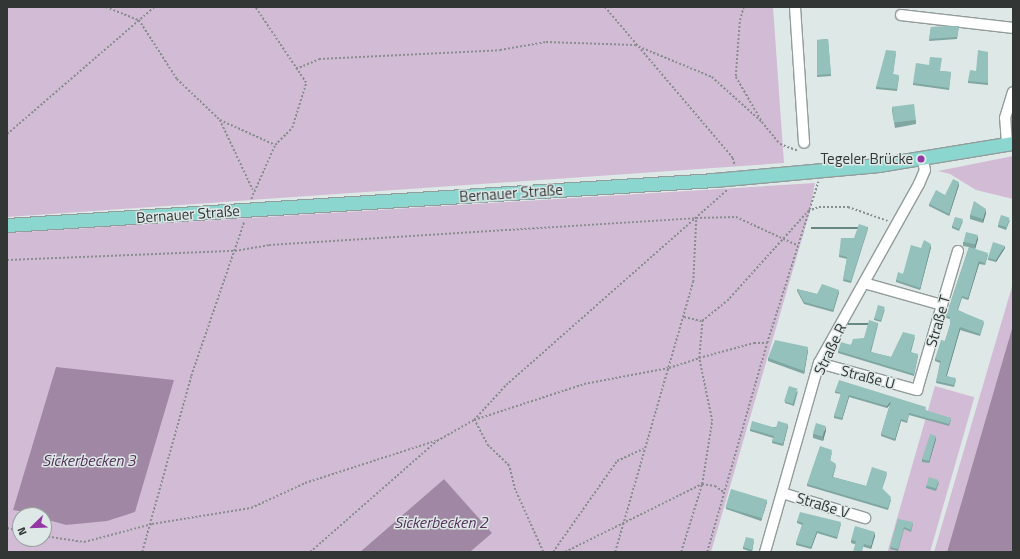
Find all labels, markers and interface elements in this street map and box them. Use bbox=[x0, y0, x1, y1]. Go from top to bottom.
place label: Tegeler Brücke bbox=[821, 150, 913, 168]
marker: Tegeler Brücke bbox=[916, 154, 926, 164]
street label: Bernauer Straße bbox=[459, 180, 563, 206]
street label: Bernauer Straße bbox=[136, 201, 240, 227]
street label: Straße T bbox=[922, 293, 954, 349]
street label: Straße R bbox=[810, 320, 850, 378]
street label: Straße U bbox=[839, 361, 897, 393]
water label: Sickerbecken 3 bbox=[42, 450, 136, 470]
street label: Straße V bbox=[794, 488, 852, 522]
north arrow bbox=[12, 507, 52, 547]
water label: Sickerbecken 2 bbox=[394, 512, 488, 532]
text: N bbox=[13, 525, 31, 538]

